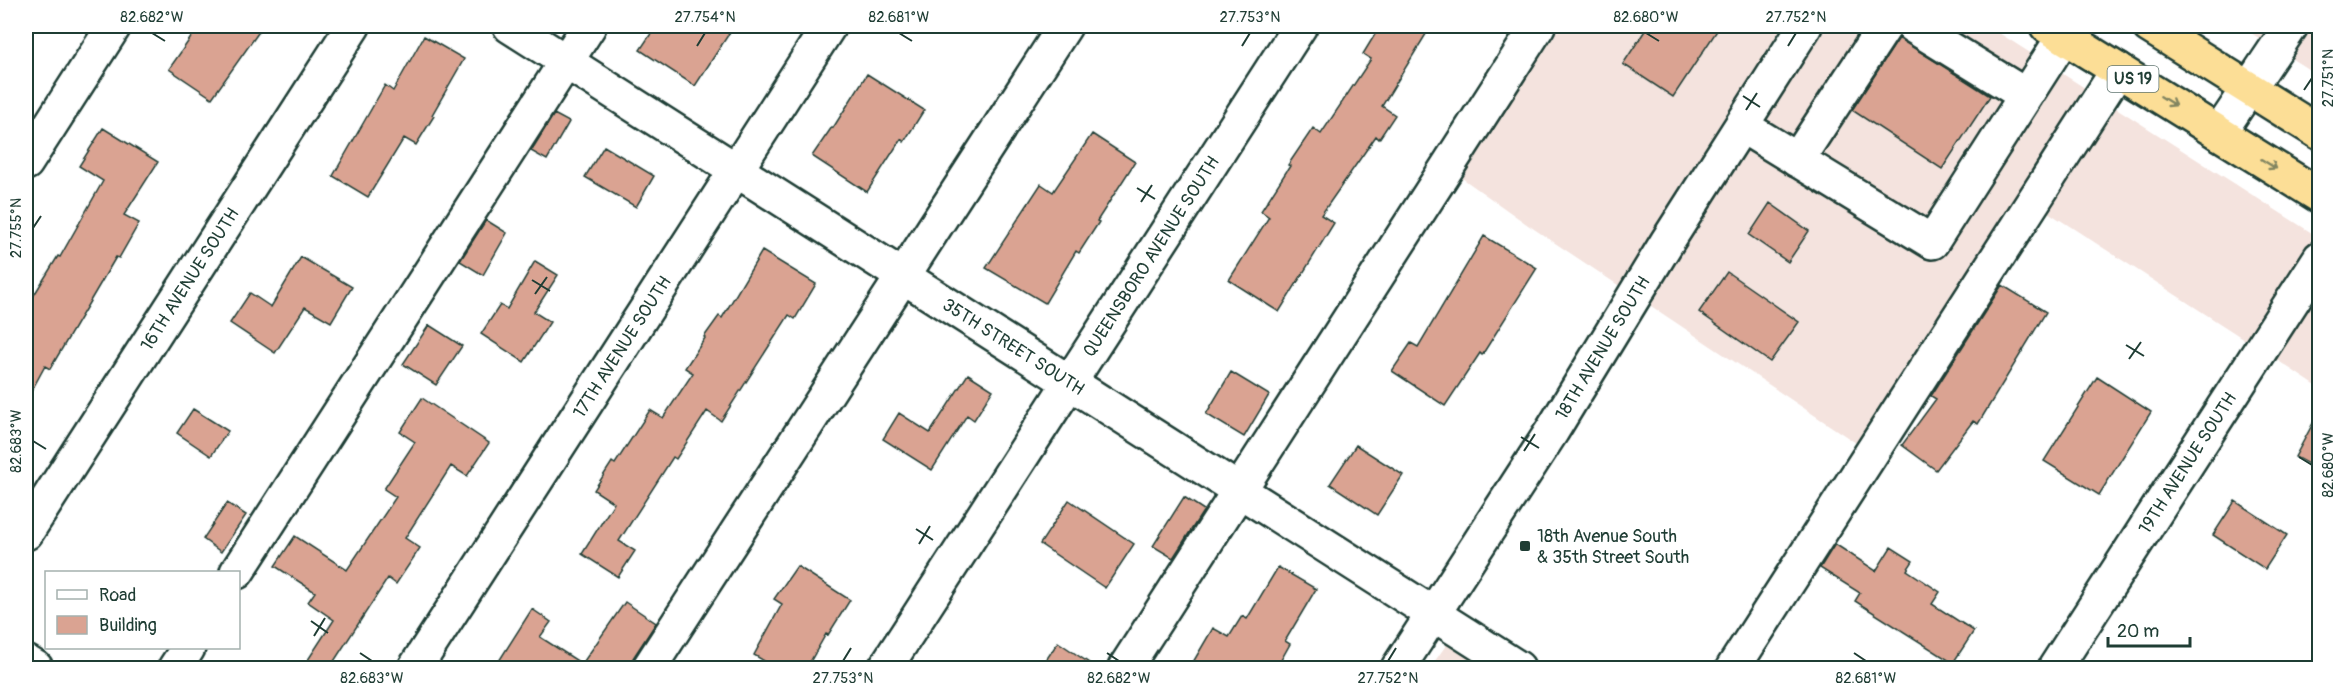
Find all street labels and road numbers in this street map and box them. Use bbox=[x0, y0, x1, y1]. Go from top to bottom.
road number: US 19 bbox=[2108, 66, 2158, 92]
street label: QUEENSBORO AVENUE SOUTH bbox=[1078, 152, 1224, 361]
street label: 16TH AVENUE SOUTH bbox=[135, 203, 244, 355]
street label: 17TH AVENUE SOUTH bbox=[568, 272, 676, 422]
street label: 18TH AVENUE SOUTH bbox=[1550, 272, 1655, 424]
street label: 35TH STREET SOUTH bbox=[938, 293, 1089, 400]
street label: 19TH AVENUE SOUTH bbox=[2133, 388, 2242, 538]

